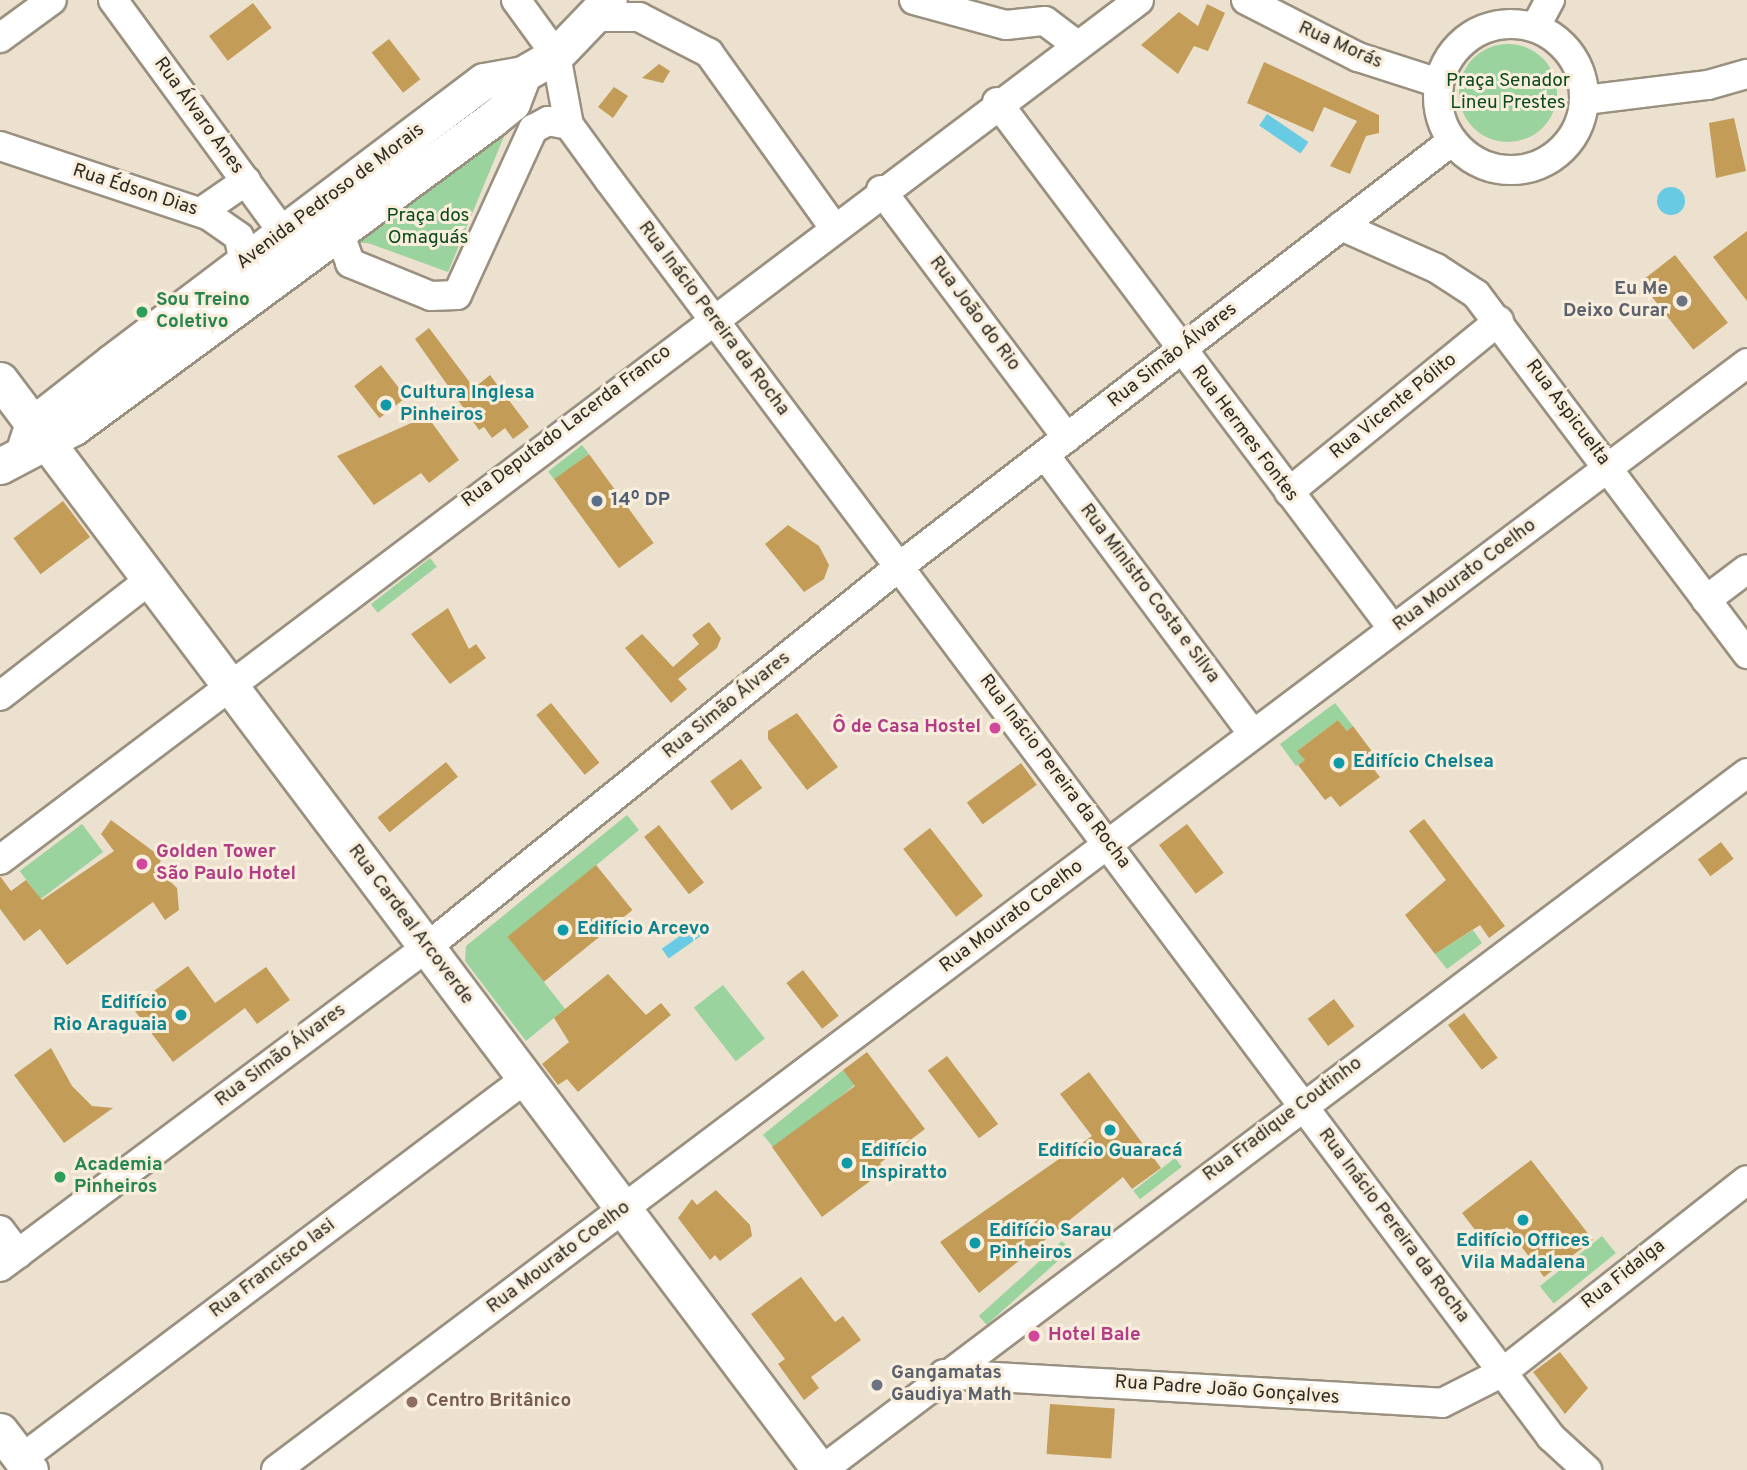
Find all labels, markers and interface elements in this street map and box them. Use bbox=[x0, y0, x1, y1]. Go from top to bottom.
street label: Rua Morás bbox=[1294, 17, 1386, 75]
street label: Rua Álvaro Anes bbox=[148, 53, 248, 179]
park label: Praça Senador Lineu Prestes bbox=[1446, 71, 1570, 115]
street label: Avenida Pedroso de Morais bbox=[233, 119, 429, 275]
street label: Rua Édson Dias bbox=[70, 160, 200, 222]
park label: Praça dos Omaguás bbox=[386, 206, 470, 250]
street label: Rua Inácio Pereira da Rocha bbox=[632, 217, 794, 421]
street label: Rua João do Rio bbox=[924, 252, 1024, 376]
place label: Eu Me Deixo Curar bbox=[1563, 279, 1668, 323]
place label: Sou Treino Coletivo bbox=[156, 290, 250, 334]
marker: Eu Me Deixo Curar bbox=[1674, 293, 1690, 309]
street label: Rua Simão Álvares bbox=[1104, 298, 1242, 414]
marker: Sou Treino Coletivo bbox=[134, 304, 150, 320]
street label: Rua Deputado Lacerda Franco bbox=[458, 341, 676, 513]
street label: Rua Vicente Pólito bbox=[1326, 349, 1462, 465]
street label: Rua Aspicuelta bbox=[1520, 355, 1614, 471]
street label: Rua Hermes Fontes bbox=[1185, 361, 1303, 507]
place label: Cultura Inglesa Pinheiros bbox=[400, 383, 535, 427]
marker: Cultura Inglesa Pinheiros bbox=[378, 397, 394, 413]
place label: 14º DP bbox=[611, 490, 670, 512]
marker: 14º DP bbox=[589, 493, 605, 509]
street label: Rua Ministro Costa e Silva bbox=[1074, 500, 1224, 688]
street label: Rua Mourato Coelho bbox=[1389, 515, 1541, 637]
street label: Rua Simão Álvares bbox=[658, 647, 796, 765]
street label: Rua Inácio Pereira da Rocha bbox=[973, 670, 1135, 874]
place label: Ô de Casa Hostel bbox=[832, 717, 981, 739]
marker: Ô de Casa Hostel bbox=[987, 720, 1003, 736]
place label: Edifício Chelsea bbox=[1353, 752, 1494, 774]
marker: Edifício Chelsea bbox=[1331, 755, 1347, 771]
street label: Rua Cardeal Arcoverde bbox=[342, 840, 478, 1010]
place label: Golden Tower São Paulo Hotel bbox=[156, 842, 296, 886]
marker: Golden Tower São Paulo Hotel bbox=[134, 856, 150, 872]
street label: Rua Mourato Coelho bbox=[936, 856, 1088, 978]
place label: Edifício Arcevo bbox=[577, 919, 711, 941]
marker: Edifício Arcevo bbox=[555, 922, 571, 938]
place label: Edifício Rio Araguaia bbox=[52, 993, 167, 1037]
street label: Rua Simão Álvares bbox=[211, 999, 351, 1113]
marker: Edifício Rio Araguaia bbox=[173, 1007, 189, 1023]
street label: Rua Fradique Coutinho bbox=[1199, 1053, 1367, 1187]
marker: Edifício Guaracá bbox=[1102, 1122, 1118, 1138]
street label: Rua Inácio Pereira da Rocha bbox=[1312, 1124, 1474, 1328]
place label: Edifício Inspiratto bbox=[861, 1141, 947, 1185]
place label: Edifício Guaracá bbox=[1037, 1141, 1183, 1163]
place label: Academia Pinheiros bbox=[74, 1155, 163, 1199]
marker: Edifício Inspiratto bbox=[839, 1155, 855, 1171]
marker: Academia Pinheiros bbox=[52, 1169, 68, 1185]
street label: Rua Mourato Coelho bbox=[483, 1197, 635, 1319]
marker: Edifício Offices Vila Madalena bbox=[1515, 1212, 1531, 1228]
street label: Rua Francisco Iasi bbox=[206, 1214, 340, 1324]
place label: Edifício Sarau Pinheiros bbox=[989, 1221, 1112, 1265]
place label: Edifício Offices Vila Madalena bbox=[1456, 1231, 1590, 1275]
marker: Edifício Sarau Pinheiros bbox=[967, 1235, 983, 1251]
street label: Rua Fidalga bbox=[1578, 1235, 1670, 1315]
place label: Hotel Bale bbox=[1048, 1325, 1140, 1347]
marker: Hotel Bale bbox=[1026, 1328, 1042, 1344]
place label: Gangamatas Gaudiya Math bbox=[891, 1363, 1012, 1407]
street label: Rua Padre João Gonçalves bbox=[1114, 1372, 1340, 1410]
marker: Gangamatas Gaudiya Math bbox=[869, 1377, 885, 1393]
place label: Centro Britânico bbox=[426, 1391, 571, 1413]
marker: Centro Britânico bbox=[404, 1394, 420, 1410]

